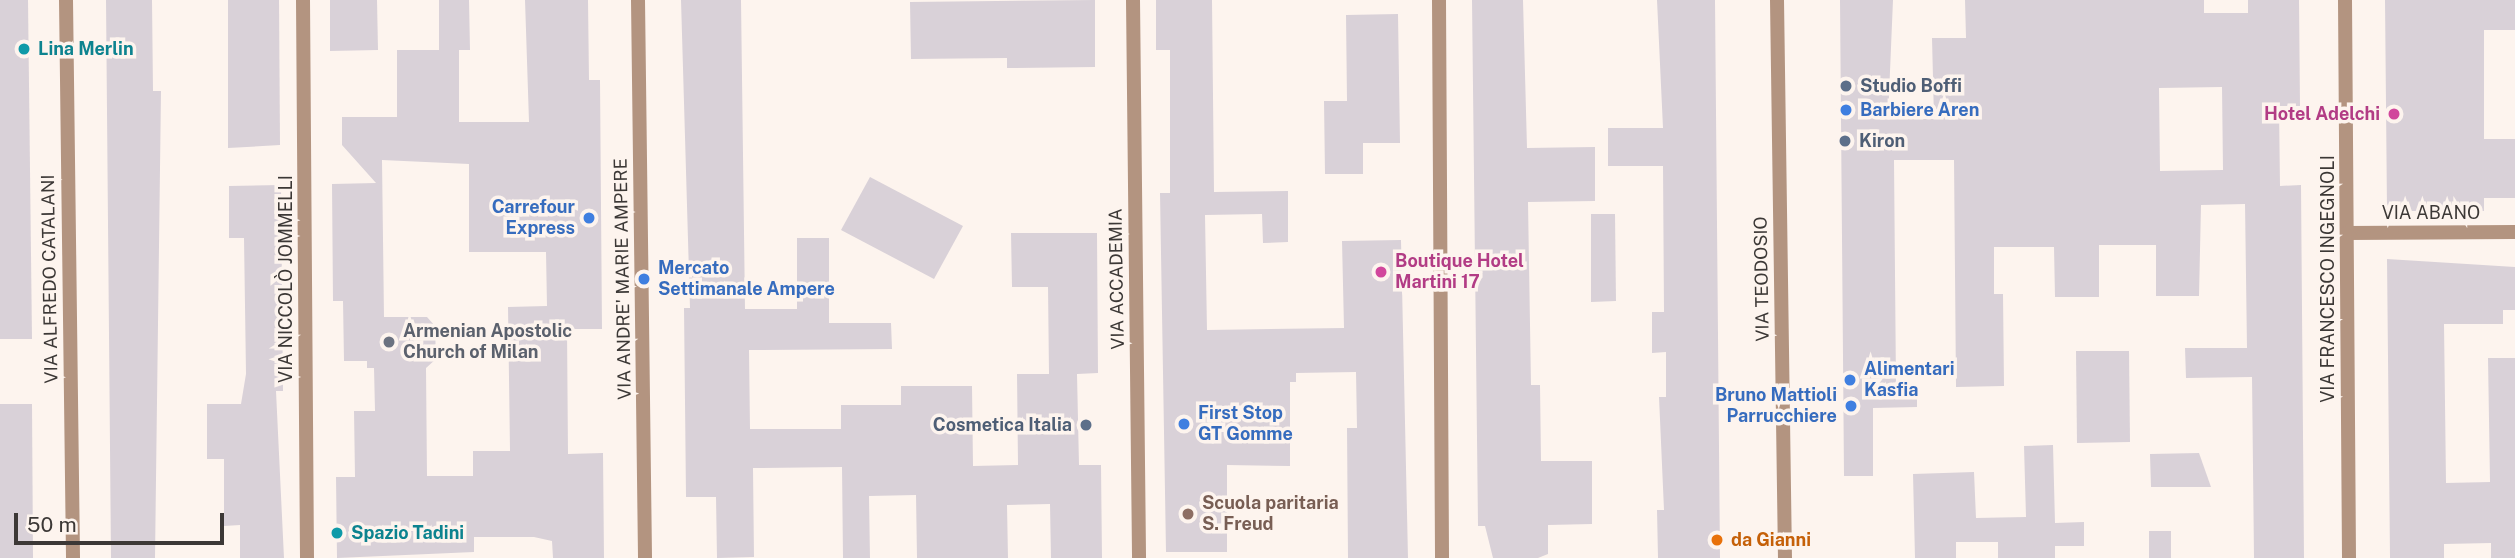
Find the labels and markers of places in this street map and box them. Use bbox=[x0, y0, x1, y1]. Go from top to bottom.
place label: Lina Merlin bbox=[38, 38, 134, 60]
marker: Lina Merlin bbox=[16, 41, 32, 57]
place label: Studio Boffi bbox=[1860, 75, 1962, 97]
marker: Studio Boffi bbox=[1838, 78, 1854, 94]
place label: Barbiere Aren bbox=[1860, 99, 1979, 121]
marker: Barbiere Aren bbox=[1838, 102, 1854, 118]
place label: Hotel Adelchi bbox=[2264, 103, 2380, 125]
marker: Hotel Adelchi bbox=[2386, 106, 2402, 122]
place label: Kiron bbox=[1859, 130, 1905, 152]
marker: Kiron bbox=[1837, 133, 1853, 149]
place label: Carrefour Express bbox=[492, 197, 575, 240]
marker: Carrefour Express bbox=[581, 210, 597, 226]
place label: Boutique Hotel Martini 17 bbox=[1395, 251, 1524, 294]
place label: Mercato Settimanale Ampere bbox=[658, 258, 835, 300]
marker: Boutique Hotel Martini 17 bbox=[1373, 264, 1389, 280]
marker: Mercato Settimanale Ampere bbox=[636, 271, 652, 287]
place label: Armenian Apostolic Church of Milan bbox=[403, 321, 572, 364]
marker: Armenian Apostolic Church of Milan bbox=[381, 334, 397, 350]
place label: Alimentari Kasfia bbox=[1864, 359, 1955, 402]
marker: Alimentari Kasfia bbox=[1842, 372, 1858, 388]
place label: Bruno Mattioli Parrucchiere bbox=[1715, 385, 1837, 428]
marker: Bruno Mattioli Parrucchiere bbox=[1843, 398, 1859, 414]
place label: First Stop GT Gomme bbox=[1198, 403, 1293, 446]
place label: Cosmetica Italia bbox=[933, 414, 1072, 436]
marker: First Stop GT Gomme bbox=[1176, 416, 1192, 432]
marker: Cosmetica Italia bbox=[1078, 417, 1094, 433]
place label: Scuola paritaria S. Freud bbox=[1202, 493, 1339, 536]
marker: Scuola paritaria S. Freud bbox=[1180, 506, 1196, 522]
place label: Spazio Tadini bbox=[351, 522, 464, 544]
marker: Spazio Tadini bbox=[329, 525, 345, 541]
place label: da Gianni bbox=[1731, 529, 1811, 551]
marker: da Gianni bbox=[1709, 532, 1725, 548]

